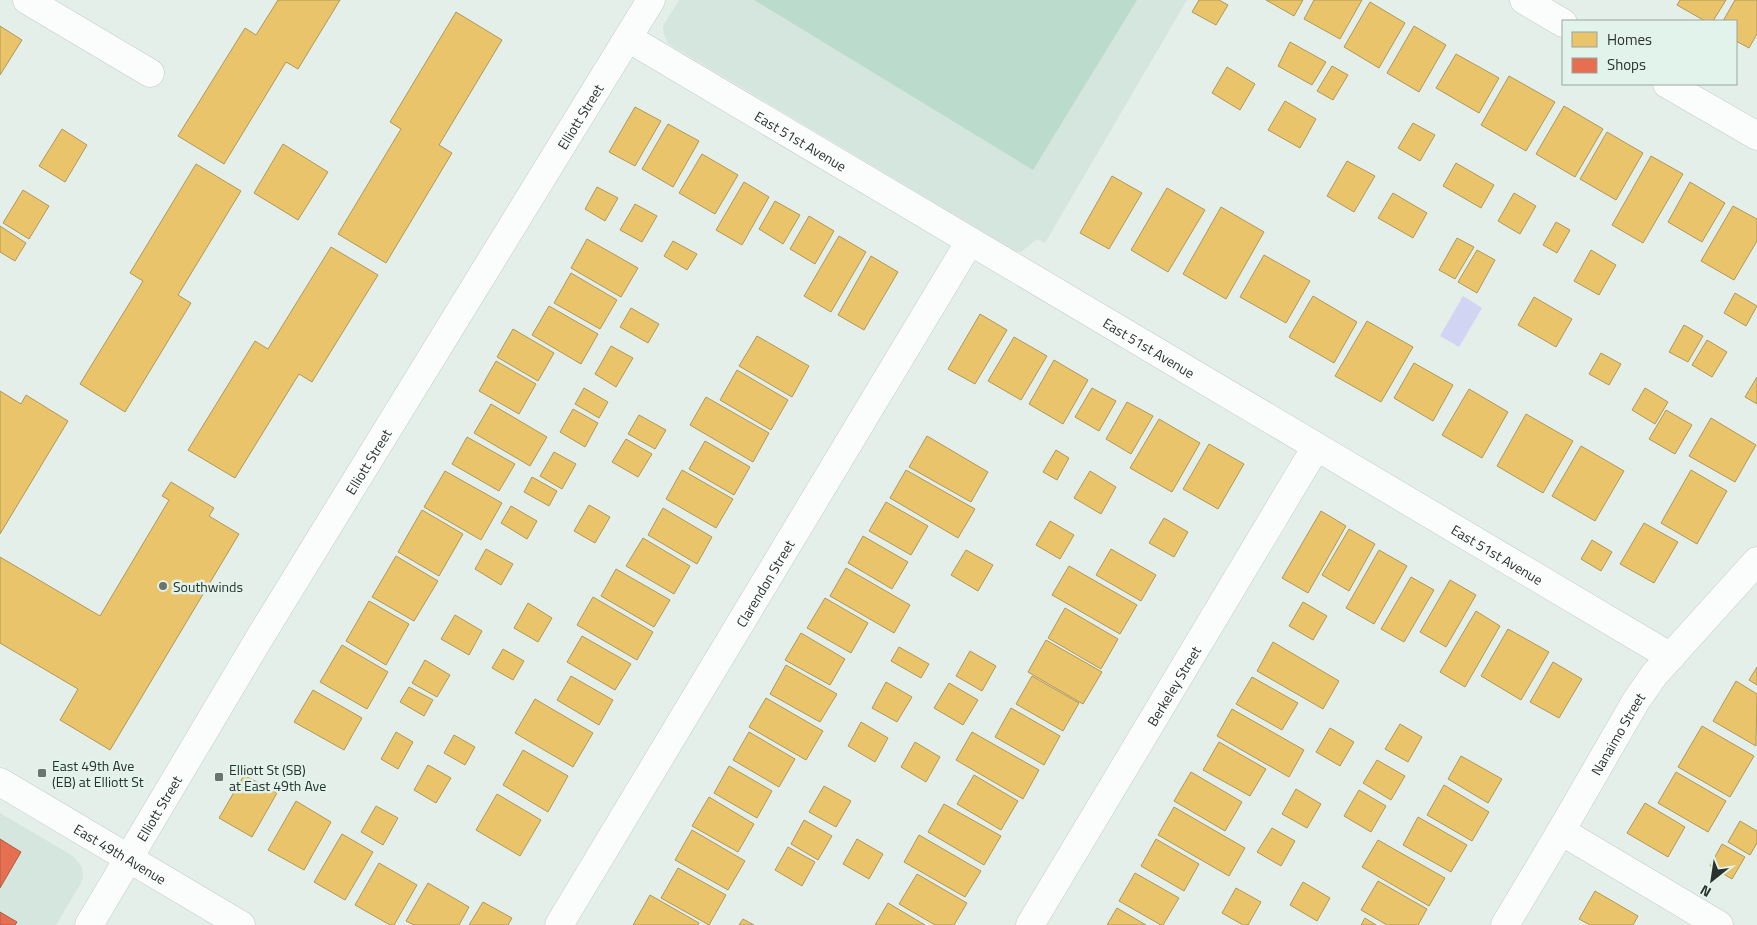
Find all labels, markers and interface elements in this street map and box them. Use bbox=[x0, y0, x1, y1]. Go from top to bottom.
legend bbox=[1562, 20, 1737, 85]
text: Homes bbox=[1607, 28, 1652, 51]
text: Shops bbox=[1607, 53, 1646, 76]
street label: Elliott Street bbox=[551, 79, 608, 153]
street label: East 51st Avenue bbox=[751, 105, 851, 176]
street label: East 51st Avenue bbox=[1099, 312, 1199, 383]
street label: Elliott Street bbox=[340, 424, 396, 498]
street label: East 51st Avenue bbox=[1448, 519, 1547, 589]
street label: Clarendon Street bbox=[730, 535, 799, 631]
place label: Southwinds bbox=[173, 576, 243, 597]
marker: Southwinds bbox=[157, 580, 169, 592]
street label: Berkeley Street bbox=[1141, 641, 1205, 730]
street label: Nanaimo Street bbox=[1585, 688, 1650, 779]
place label: East 49th Ave (EB) at Elliott St bbox=[52, 755, 144, 792]
place label: Elliott St (SB) at East 49th Ave bbox=[229, 759, 326, 796]
marker: East 49th Ave (EB) at Elliott St bbox=[36, 767, 48, 779]
street label: Elliott Street bbox=[131, 771, 186, 845]
marker: Elliott St (SB) at East 49th Ave bbox=[213, 771, 225, 783]
street label: East 49th Avenue bbox=[70, 818, 171, 889]
north arrow bbox=[1687, 855, 1737, 905]
text: N bbox=[1696, 880, 1715, 903]

